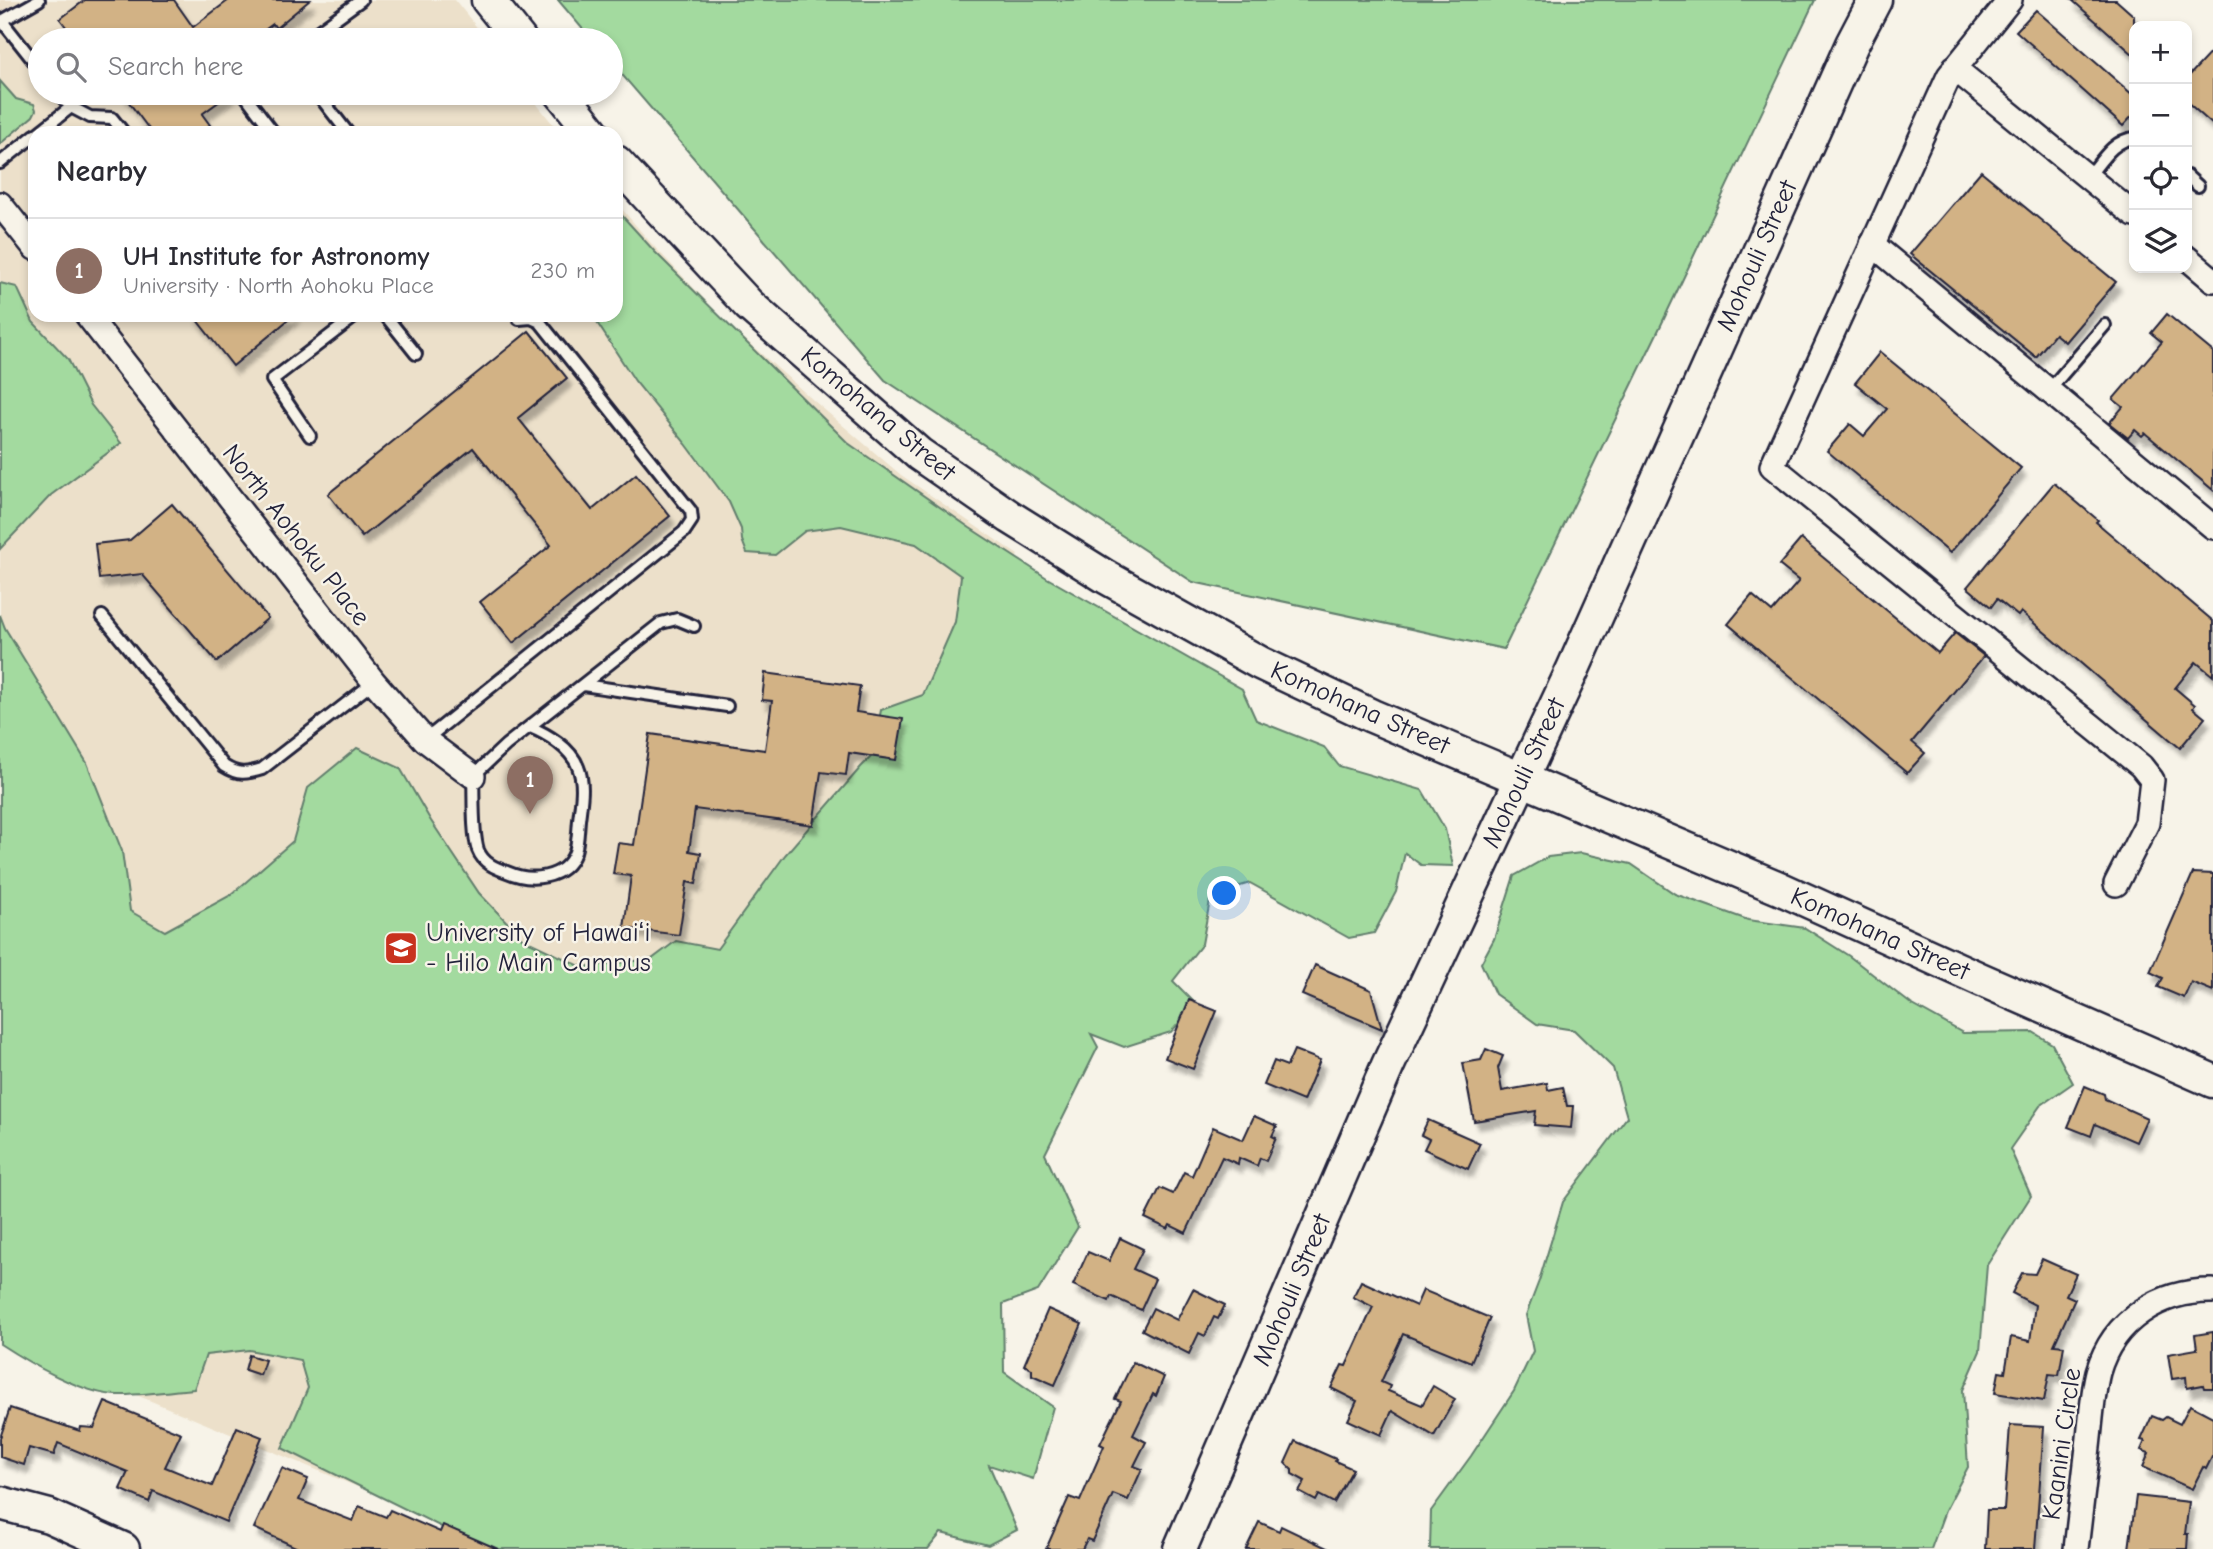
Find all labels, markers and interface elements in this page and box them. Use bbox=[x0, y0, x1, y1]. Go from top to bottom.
map controls bbox=[2129, 21, 2192, 273]
button: + bbox=[2129, 21, 2192, 84]
search box bbox=[28, 28, 623, 105]
icon: search bbox=[52, 48, 90, 86]
text: Search here bbox=[108, 52, 243, 82]
button: − bbox=[2129, 84, 2192, 147]
button: locate bbox=[2129, 147, 2192, 210]
text: Nearby bbox=[56, 154, 147, 189]
street label: Mohouli Street bbox=[1710, 175, 1804, 336]
button: layers bbox=[2129, 210, 2192, 273]
text: UH Institute for Astronomy bbox=[123, 242, 429, 272]
text: 1 bbox=[74, 257, 84, 284]
text: 230 m bbox=[531, 257, 595, 284]
text: University · North Aohoku Place bbox=[123, 272, 434, 299]
street label: Komohana Street bbox=[795, 341, 963, 488]
street label: North Aohoku Place bbox=[216, 438, 376, 632]
street label: Komohana Street bbox=[1266, 655, 1455, 761]
street label: Mohouli Street bbox=[1476, 692, 1572, 853]
pin: 1 bbox=[507, 756, 553, 814]
your location bbox=[1207, 876, 1241, 910]
street label: Komohana Street bbox=[1786, 881, 1975, 987]
place label: University of Hawaiʻi - Hilo Main Campus bbox=[426, 918, 651, 978]
school or university icon: University of Hawaiʻi - Hilo Main Campus bbox=[382, 929, 420, 967]
street label: Mohouli Street bbox=[1247, 1208, 1338, 1370]
street label: Kaanini Circle bbox=[2036, 1366, 2088, 1522]

